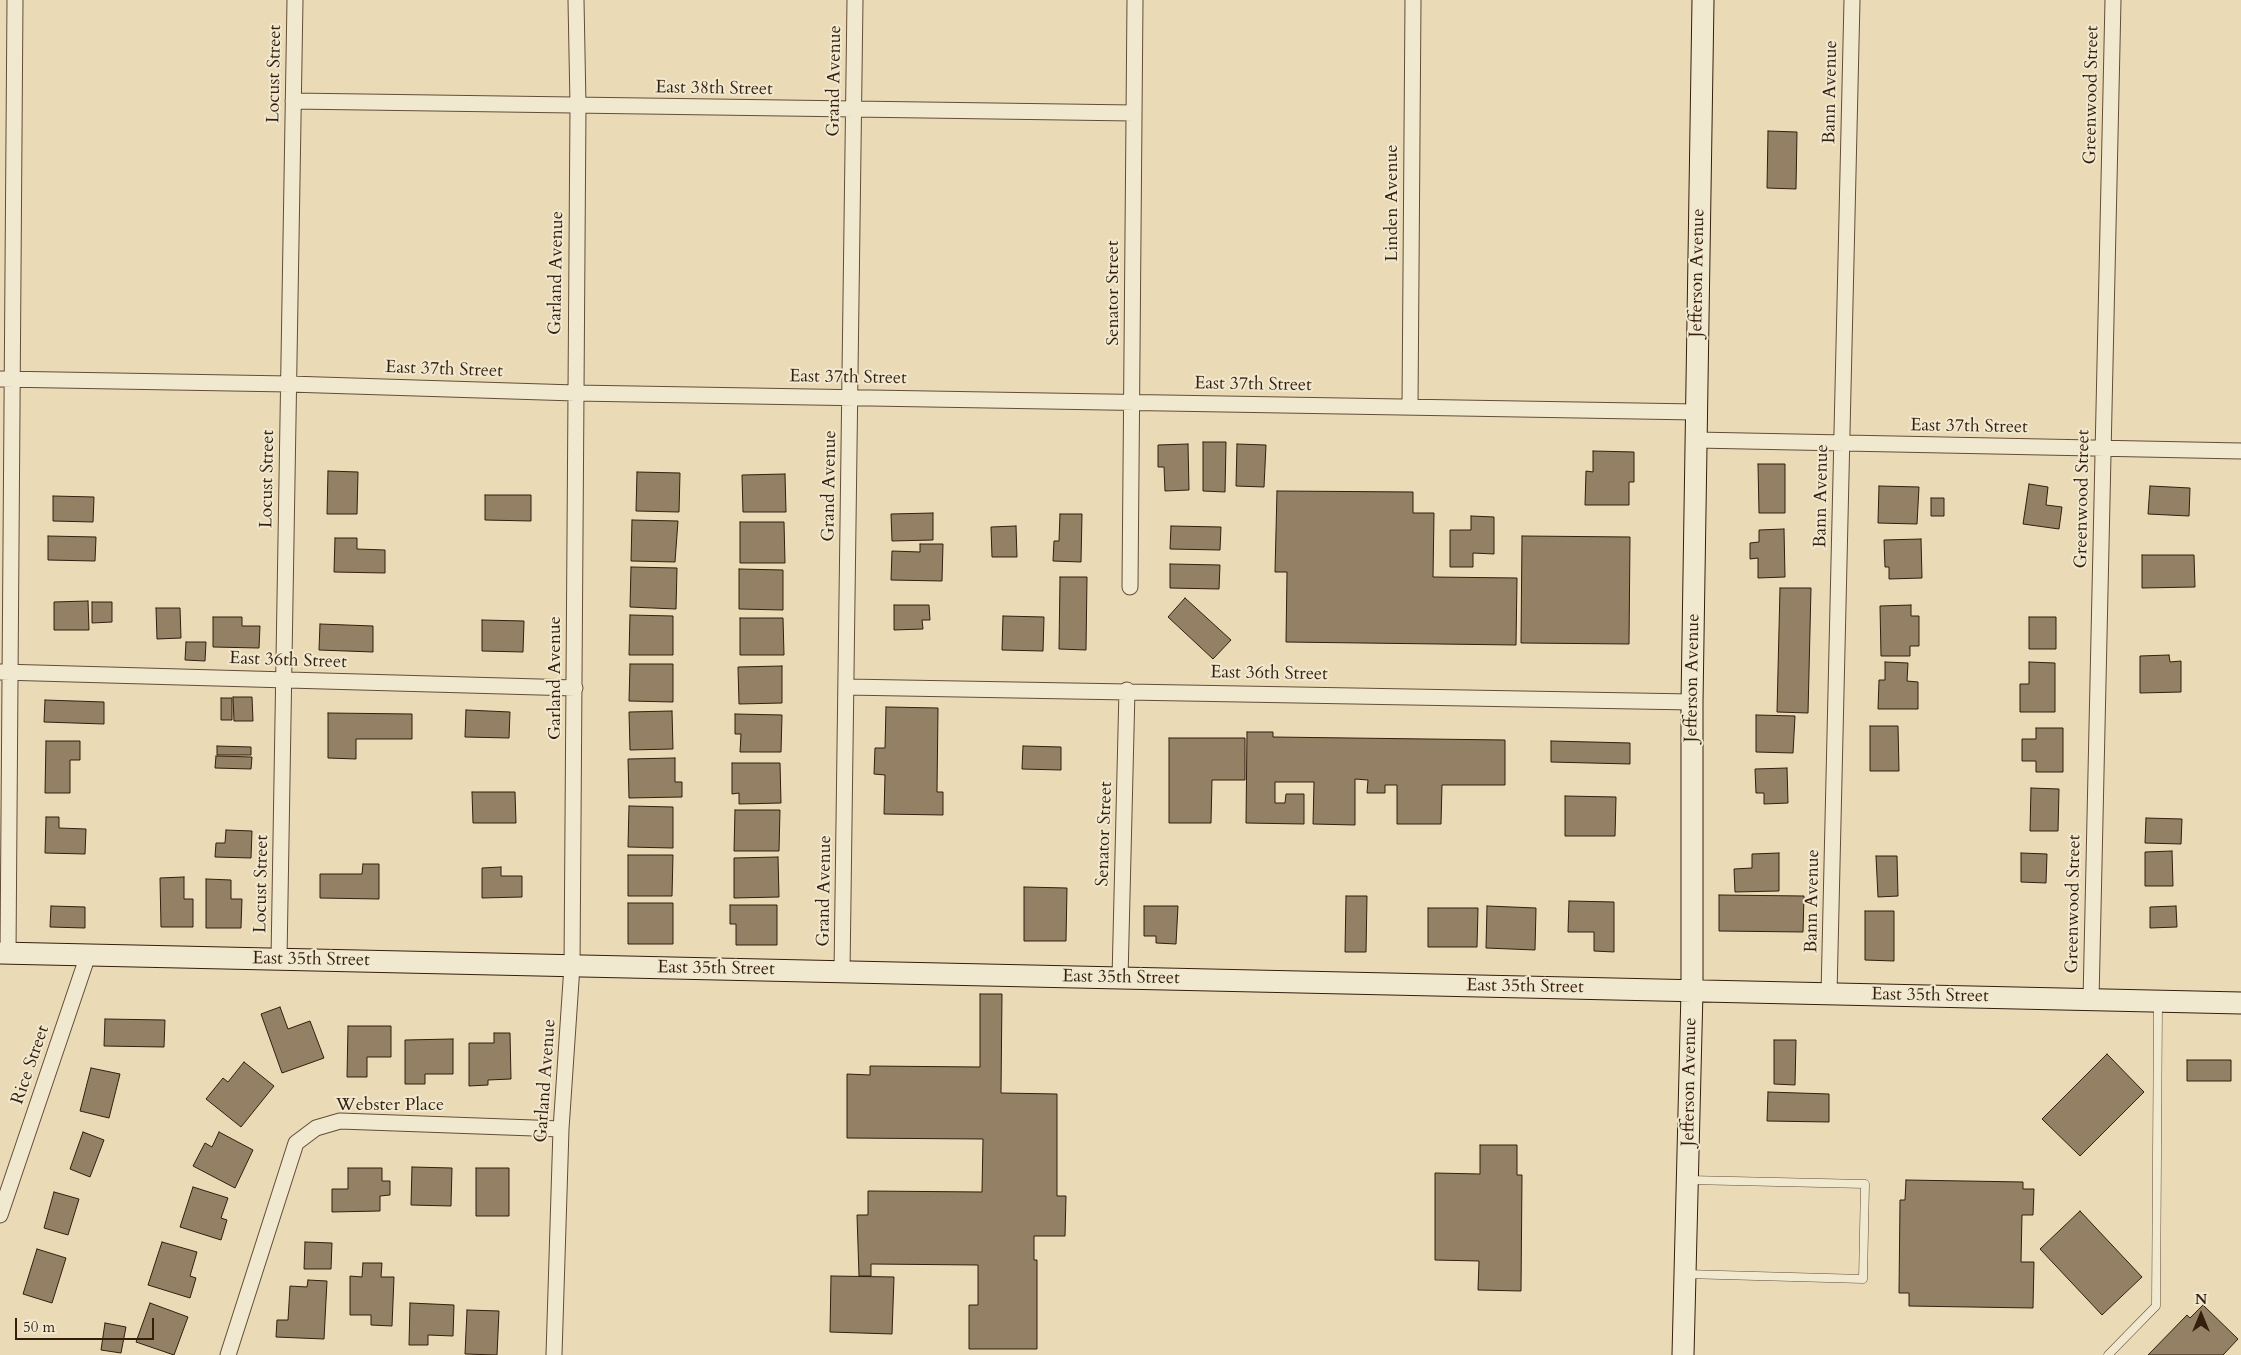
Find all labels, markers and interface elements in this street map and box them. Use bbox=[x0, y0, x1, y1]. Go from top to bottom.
street label: Locust Street bbox=[263, 25, 287, 123]
street label: Grand Avenue bbox=[823, 25, 847, 137]
street label: Greenwood Street bbox=[2080, 25, 2104, 165]
street label: Bann Avenue bbox=[1819, 40, 1843, 144]
street label: East 38th Street bbox=[655, 77, 773, 101]
street label: Linden Avenue bbox=[1382, 144, 1404, 262]
street label: Jefferson Avenue bbox=[1686, 208, 1710, 338]
street label: Garland Avenue bbox=[545, 211, 569, 335]
street label: Senator Street bbox=[1103, 240, 1125, 346]
street label: East 37th Street bbox=[385, 357, 503, 383]
street label: East 37th Street bbox=[789, 366, 907, 390]
street label: East 37th Street bbox=[1194, 373, 1312, 397]
street label: East 37th Street bbox=[1910, 415, 2028, 439]
street label: Greenwood Street bbox=[2071, 429, 2095, 569]
street label: Locust Street bbox=[256, 430, 280, 528]
street label: Grand Avenue bbox=[818, 430, 842, 542]
street label: Bann Avenue bbox=[1810, 444, 1834, 548]
street label: Jefferson Avenue bbox=[1681, 613, 1705, 743]
street label: Garland Avenue bbox=[545, 616, 567, 740]
street label: East 36th Street bbox=[229, 648, 347, 674]
street label: East 36th Street bbox=[1210, 662, 1328, 686]
street label: Senator Street bbox=[1092, 781, 1118, 887]
street label: Greenwood Street bbox=[2062, 834, 2086, 974]
street label: Locust Street bbox=[250, 835, 274, 933]
street label: Grand Avenue bbox=[813, 835, 837, 947]
street label: Bann Avenue bbox=[1801, 849, 1825, 953]
street label: East 35th Street bbox=[252, 948, 370, 972]
street label: East 35th Street bbox=[657, 957, 775, 981]
street label: East 35th Street bbox=[1062, 966, 1180, 990]
street label: East 35th Street bbox=[1466, 975, 1584, 999]
street label: East 35th Street bbox=[1871, 984, 1989, 1008]
street label: Jefferson Avenue bbox=[1678, 1017, 1702, 1147]
street label: Garland Avenue bbox=[531, 1018, 561, 1144]
street label: Rice Street bbox=[7, 1023, 55, 1107]
street label: Webster Place bbox=[336, 1095, 444, 1117]
north arrow bbox=[2176, 1290, 2226, 1340]
text: N bbox=[2195, 1290, 2207, 1309]
scale bar bbox=[18, 1308, 156, 1340]
text: 50 m bbox=[23, 1317, 55, 1337]

